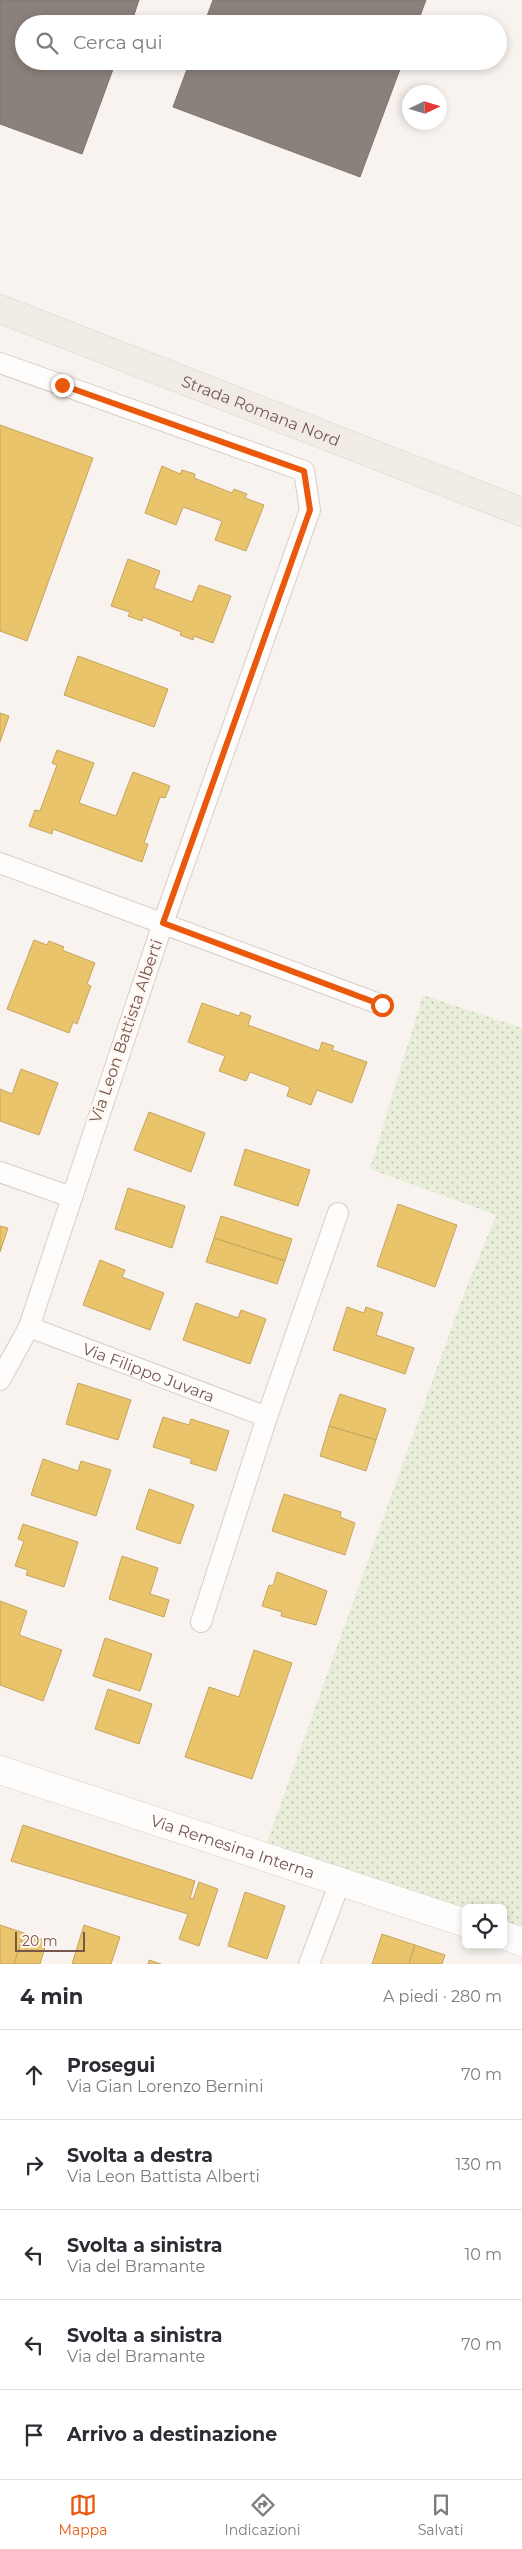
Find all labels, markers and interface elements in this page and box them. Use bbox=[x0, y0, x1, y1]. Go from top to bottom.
search box bbox=[15, 15, 507, 70]
icon: search bbox=[33, 29, 61, 57]
text: Cerca qui bbox=[73, 31, 163, 54]
north arrow bbox=[402, 85, 447, 130]
street label: Strada Romana Nord bbox=[179, 371, 343, 450]
route end bbox=[51, 374, 74, 397]
street label: Via Leon Battista Alberti bbox=[86, 937, 166, 1125]
route start bbox=[371, 994, 394, 1017]
street label: Via Filippo Juvara bbox=[80, 1339, 217, 1406]
street label: Via Remesina Interna bbox=[148, 1811, 317, 1882]
map controls bbox=[462, 1904, 507, 1949]
button: locate bbox=[462, 1904, 507, 1949]
scale bar bbox=[15, 1929, 85, 1952]
text: 20 m bbox=[22, 1932, 58, 1950]
text: 4 min bbox=[20, 1984, 83, 2009]
text: A piedi · 280 m bbox=[383, 1987, 502, 2006]
text: Prosegui bbox=[67, 2054, 155, 2077]
icon: ahead bbox=[20, 2061, 48, 2089]
text: 70 m bbox=[461, 2065, 502, 2084]
text: Via Gian Lorenzo Bernini bbox=[67, 2077, 264, 2096]
text: Svolta a destra bbox=[67, 2144, 213, 2167]
icon: right bbox=[20, 2151, 48, 2179]
text: 130 m bbox=[455, 2155, 502, 2174]
text: Via Leon Battista Alberti bbox=[67, 2167, 260, 2186]
text: Svolta a sinistra bbox=[67, 2234, 222, 2257]
icon: left bbox=[20, 2241, 48, 2269]
text: 10 m bbox=[464, 2245, 502, 2264]
text: Via del Bramante bbox=[67, 2257, 205, 2276]
text: Svolta a sinistra bbox=[67, 2324, 222, 2347]
icon: left bbox=[20, 2331, 48, 2359]
text: 70 m bbox=[461, 2335, 502, 2354]
text: Via del Bramante bbox=[67, 2347, 205, 2366]
icon: arrive bbox=[20, 2421, 48, 2449]
text: Arrivo a destinazione bbox=[67, 2423, 277, 2446]
tab: Mappa bbox=[59, 2491, 107, 2539]
tab: Indicazioni bbox=[225, 2491, 301, 2539]
tab: Salvati bbox=[418, 2491, 463, 2539]

